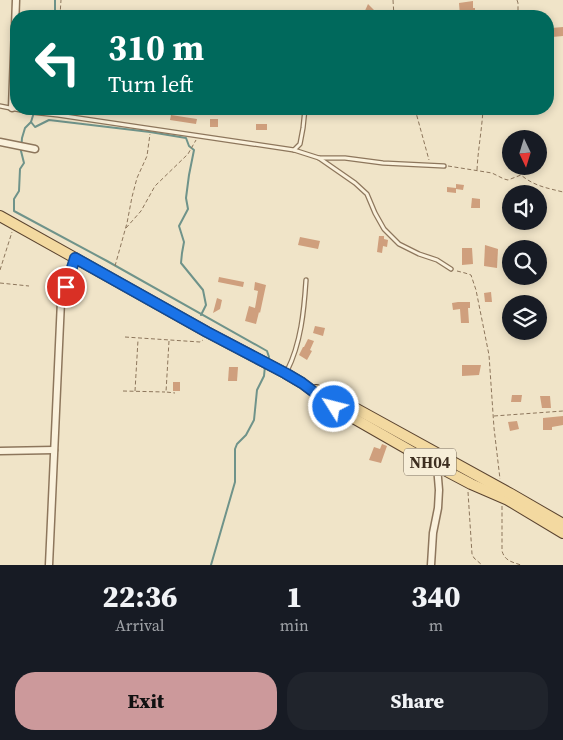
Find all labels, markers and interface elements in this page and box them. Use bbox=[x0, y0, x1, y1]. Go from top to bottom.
text: 310 m bbox=[108, 24, 204, 72]
icon: left bbox=[25, 30, 90, 95]
text: Turn left bbox=[108, 69, 193, 99]
north arrow bbox=[502, 130, 548, 175]
map controls bbox=[502, 130, 547, 340]
button: sound bbox=[502, 185, 547, 230]
button: search bbox=[502, 240, 547, 285]
pin bbox=[45, 266, 87, 308]
icon: arrive bbox=[52, 273, 80, 301]
button: layers bbox=[502, 295, 547, 340]
position arrow bbox=[307, 380, 359, 432]
road number: NH04 bbox=[404, 448, 456, 476]
text: 22:36 bbox=[102, 576, 177, 617]
text: 1 bbox=[286, 576, 303, 617]
text: 340 bbox=[411, 576, 461, 617]
text: Arrival bbox=[115, 614, 165, 636]
text: min bbox=[280, 614, 309, 636]
text: m bbox=[429, 614, 443, 636]
button: Exit bbox=[15, 672, 277, 730]
button: Share bbox=[287, 672, 548, 730]

